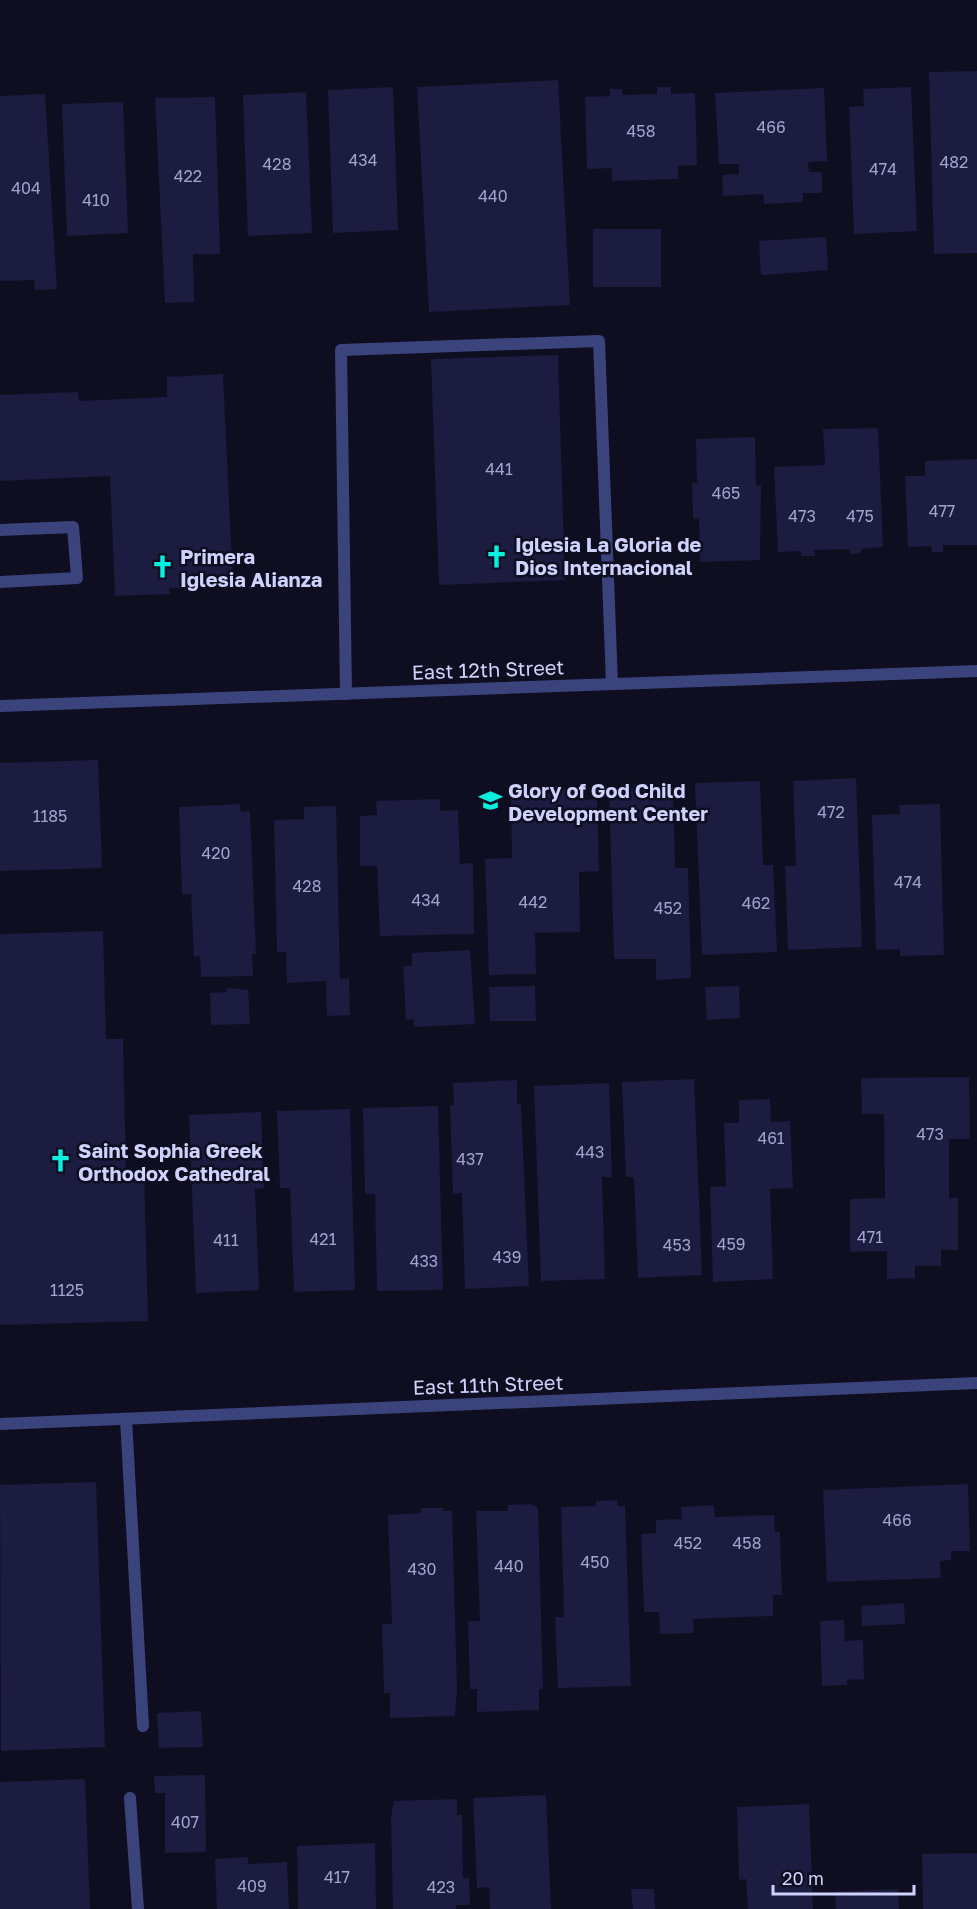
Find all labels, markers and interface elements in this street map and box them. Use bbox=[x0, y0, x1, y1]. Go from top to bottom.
house number: 466 bbox=[756, 117, 786, 137]
house number: 458 bbox=[627, 121, 655, 141]
house number: 434 bbox=[349, 150, 377, 170]
house number: 482 bbox=[940, 152, 968, 172]
house number: 428 bbox=[263, 154, 291, 174]
house number: 474 bbox=[869, 159, 897, 179]
house number: 422 bbox=[174, 166, 202, 186]
house number: 404 bbox=[11, 178, 41, 198]
house number: 440 bbox=[478, 186, 508, 206]
house number: 410 bbox=[82, 190, 110, 210]
house number: 441 bbox=[485, 459, 513, 479]
house number: 465 bbox=[712, 483, 740, 503]
house number: 477 bbox=[929, 501, 955, 521]
house number: 473 bbox=[788, 506, 816, 526]
house number: 475 bbox=[846, 506, 874, 526]
place label: Iglesia La Gloria de Dios Internacional bbox=[515, 532, 701, 579]
church icon: Iglesia La Gloria de Dios Internacional bbox=[484, 543, 510, 569]
place label: Primera Iglesia Alianza bbox=[180, 544, 322, 591]
church icon: Primera Iglesia Alianza bbox=[149, 554, 175, 580]
street label: East 12th Street bbox=[411, 654, 565, 684]
place label: Glory of God Child Development Center bbox=[508, 778, 708, 825]
school or university icon: Glory of God Child Development Center bbox=[477, 788, 503, 814]
house number: 472 bbox=[817, 802, 845, 822]
house number: 1185 bbox=[33, 806, 67, 826]
house number: 420 bbox=[202, 843, 230, 863]
house number: 474 bbox=[894, 872, 922, 892]
house number: 428 bbox=[293, 876, 321, 896]
house number: 434 bbox=[412, 890, 440, 910]
house number: 442 bbox=[519, 892, 547, 912]
house number: 462 bbox=[742, 893, 770, 913]
house number: 452 bbox=[654, 898, 682, 918]
house number: 473 bbox=[916, 1124, 944, 1144]
house number: 461 bbox=[757, 1128, 785, 1148]
place label: Saint Sophia Greek Orthodox Cathedral bbox=[78, 1138, 270, 1185]
house number: 443 bbox=[576, 1142, 604, 1162]
church icon: Saint Sophia Greek Orthodox Cathedral bbox=[47, 1148, 73, 1174]
house number: 437 bbox=[456, 1149, 484, 1169]
house number: 471 bbox=[857, 1227, 883, 1247]
house number: 421 bbox=[310, 1229, 337, 1249]
house number: 411 bbox=[213, 1230, 239, 1250]
house number: 459 bbox=[717, 1234, 745, 1254]
house number: 453 bbox=[663, 1235, 691, 1255]
house number: 439 bbox=[493, 1247, 521, 1267]
house number: 433 bbox=[410, 1251, 438, 1271]
house number: 1125 bbox=[50, 1280, 84, 1300]
street label: East 11th Street bbox=[412, 1369, 564, 1399]
house number: 466 bbox=[882, 1510, 912, 1530]
house number: 452 bbox=[674, 1533, 702, 1553]
house number: 458 bbox=[733, 1533, 761, 1553]
house number: 450 bbox=[581, 1552, 609, 1572]
house number: 440 bbox=[494, 1556, 524, 1576]
house number: 430 bbox=[407, 1559, 437, 1579]
house number: 407 bbox=[171, 1812, 199, 1832]
scale bar bbox=[773, 1858, 914, 1896]
house number: 417 bbox=[324, 1867, 350, 1887]
text: 20 m bbox=[782, 1867, 824, 1889]
house number: 409 bbox=[237, 1876, 267, 1896]
house number: 423 bbox=[427, 1877, 455, 1897]

